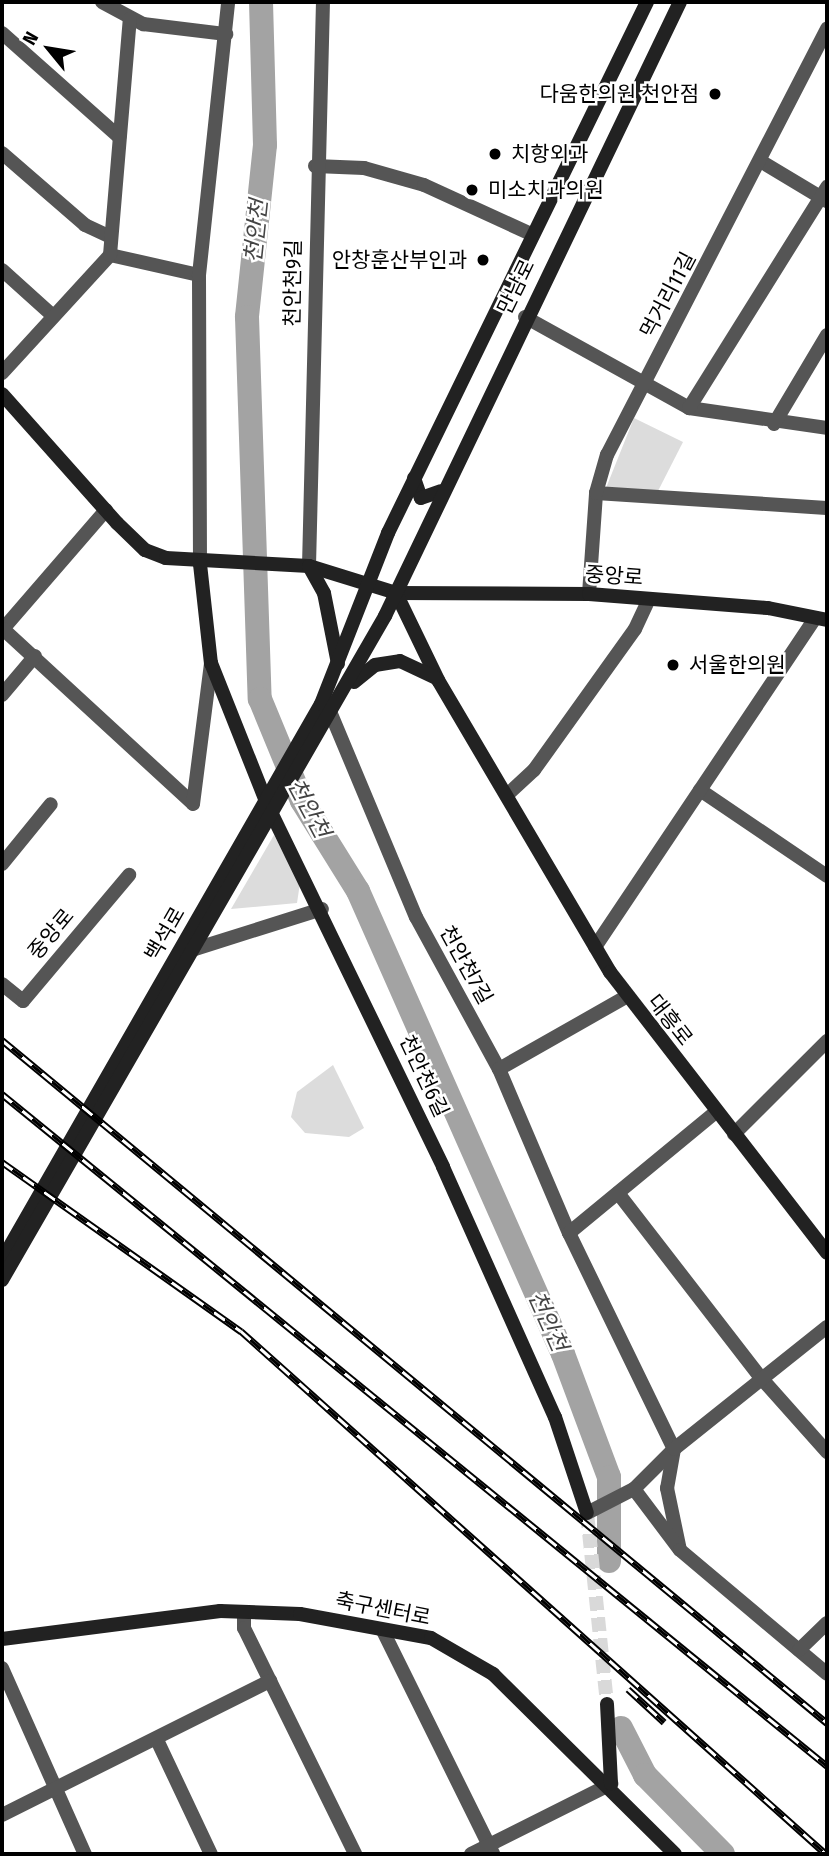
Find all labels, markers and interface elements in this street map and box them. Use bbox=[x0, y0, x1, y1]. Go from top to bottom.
north arrow bbox=[14, 14, 84, 84]
text: N bbox=[18, 28, 43, 49]
place label: 다움한의원 천안점 bbox=[540, 81, 699, 107]
marker: 다움한의원 천안점 bbox=[705, 84, 725, 104]
place label: 치항외과 bbox=[511, 141, 588, 167]
marker: 치항외과 bbox=[485, 144, 505, 164]
place label: 미소치과의원 bbox=[488, 177, 604, 203]
marker: 미소치과의원 bbox=[462, 180, 482, 200]
water label: 천안천 bbox=[239, 198, 273, 264]
street label: 천안천9길 bbox=[280, 239, 306, 327]
place label: 안창훈산부인과 bbox=[332, 247, 467, 273]
street label: 먹거리11길 bbox=[635, 248, 701, 342]
marker: 안창훈산부인과 bbox=[473, 250, 493, 270]
street label: 만남로 bbox=[492, 255, 540, 319]
street label: 중앙로 bbox=[584, 561, 644, 591]
place label: 서울한의원 bbox=[689, 652, 786, 678]
marker: 서울한의원 bbox=[663, 655, 683, 675]
water label: 천안천 bbox=[282, 773, 336, 843]
street label: 백석로 bbox=[140, 903, 190, 965]
street label: 중앙로 bbox=[23, 904, 79, 964]
street label: 천안천7길 bbox=[434, 921, 498, 1009]
street label: 대흥로 bbox=[642, 989, 698, 1051]
street label: 천안천6길 bbox=[394, 1031, 454, 1121]
water label: 천안천 bbox=[522, 1286, 574, 1356]
street label: 축구센터로 bbox=[333, 1587, 433, 1631]

